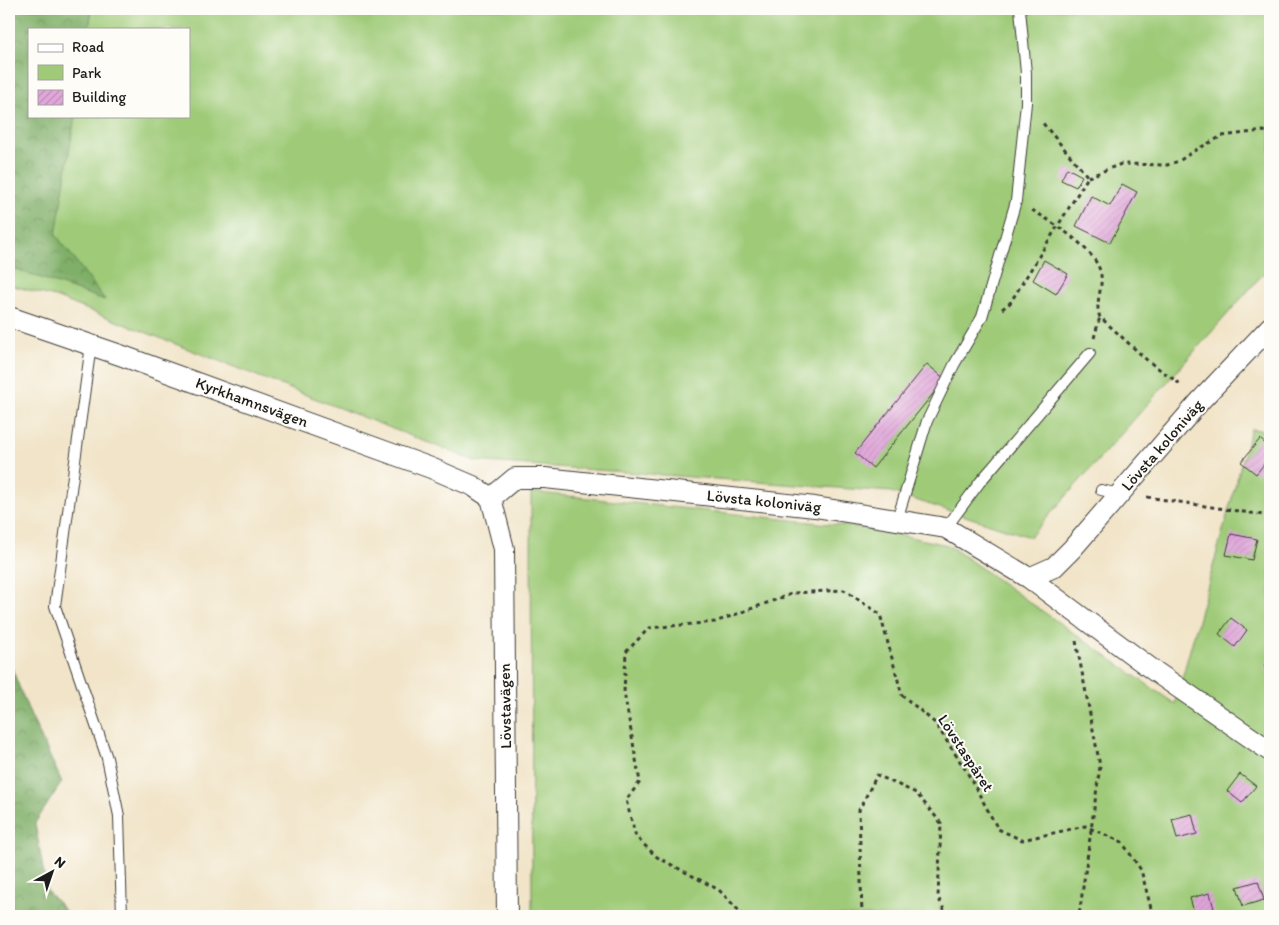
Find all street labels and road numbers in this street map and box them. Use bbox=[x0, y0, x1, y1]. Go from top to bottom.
street label: Kyrkhamnsvägen bbox=[193, 373, 311, 431]
street label: Lövsta koloniväg bbox=[1117, 395, 1207, 495]
street label: Lövsta koloniväg bbox=[706, 486, 823, 517]
street label: Lövstavägen bbox=[495, 663, 515, 749]
street label: Lövstaspåret bbox=[934, 711, 998, 795]

